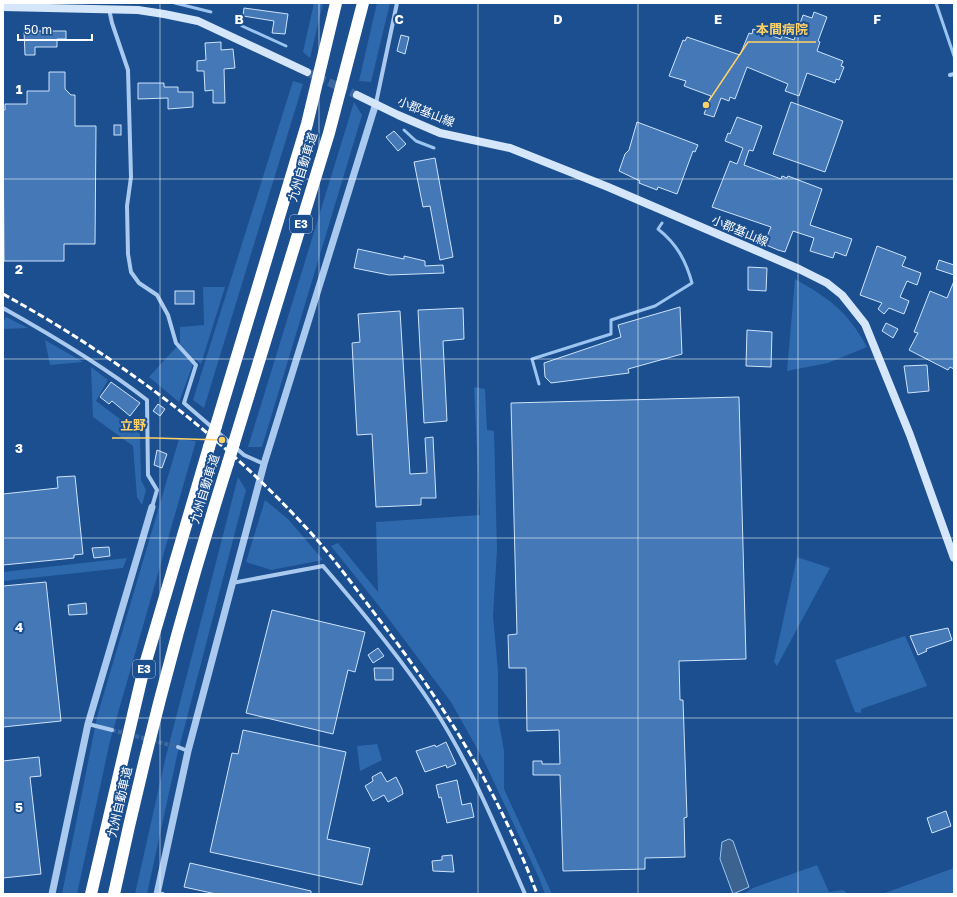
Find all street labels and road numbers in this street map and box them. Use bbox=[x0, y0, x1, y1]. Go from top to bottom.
street label: 小郡基山線 bbox=[396, 93, 457, 130]
street label: 九州自動車道 bbox=[285, 130, 320, 203]
street label: 小郡基山線 bbox=[710, 212, 771, 249]
road number: E3 bbox=[290, 215, 312, 233]
street label: 九州自動車道 bbox=[187, 452, 222, 525]
road number: E3 bbox=[133, 660, 155, 678]
street label: 九州自動車道 bbox=[104, 765, 135, 839]

